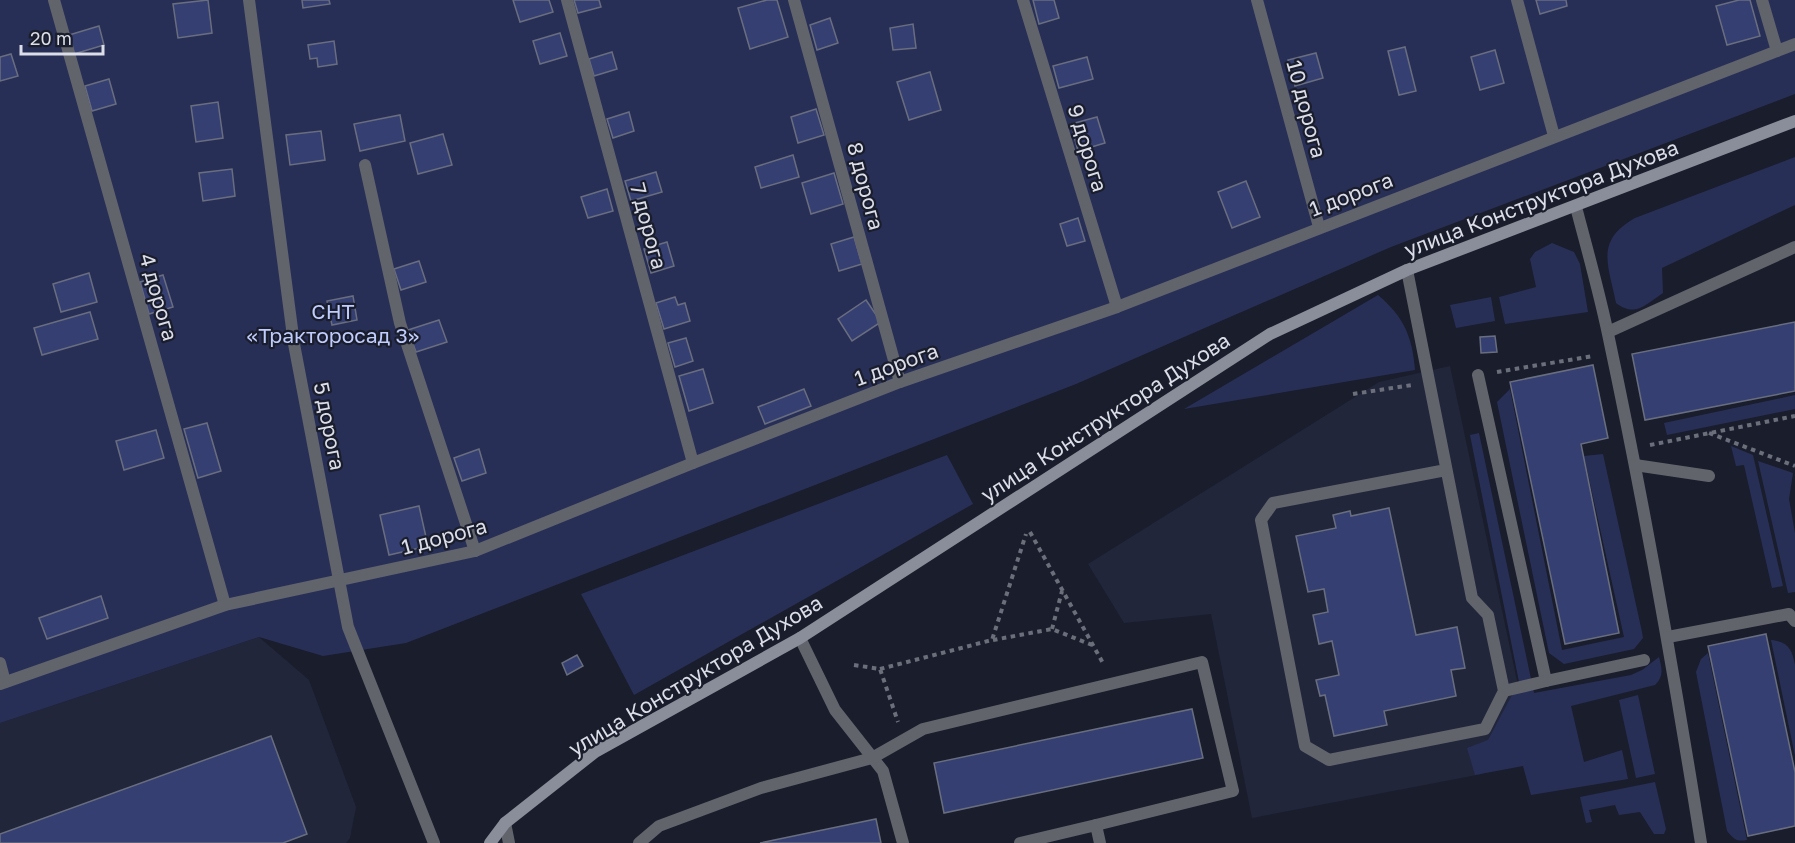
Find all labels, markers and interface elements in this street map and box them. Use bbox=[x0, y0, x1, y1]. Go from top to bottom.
scale bar bbox=[21, 18, 104, 56]
text: 20 m bbox=[30, 27, 72, 49]
street label: 10 дорога bbox=[1281, 57, 1333, 161]
street label: 9 дорога bbox=[1062, 101, 1114, 195]
street label: улица Конструктора Духова bbox=[1400, 134, 1682, 262]
street label: 8 дорога bbox=[842, 139, 890, 233]
street label: 1 дорога bbox=[1306, 166, 1396, 222]
street label: 7 дорога bbox=[625, 180, 673, 272]
street label: 4 дорога bbox=[134, 250, 184, 344]
park label: СНТ «Тракторосад 3» bbox=[247, 298, 419, 348]
street label: улица Конструктора Духова bbox=[976, 327, 1234, 507]
street label: 1 дорога bbox=[851, 337, 941, 391]
street label: 5 дорога bbox=[309, 380, 351, 472]
street label: 1 дорога bbox=[398, 512, 490, 560]
street label: улица Конструктора Духова bbox=[563, 589, 827, 761]

